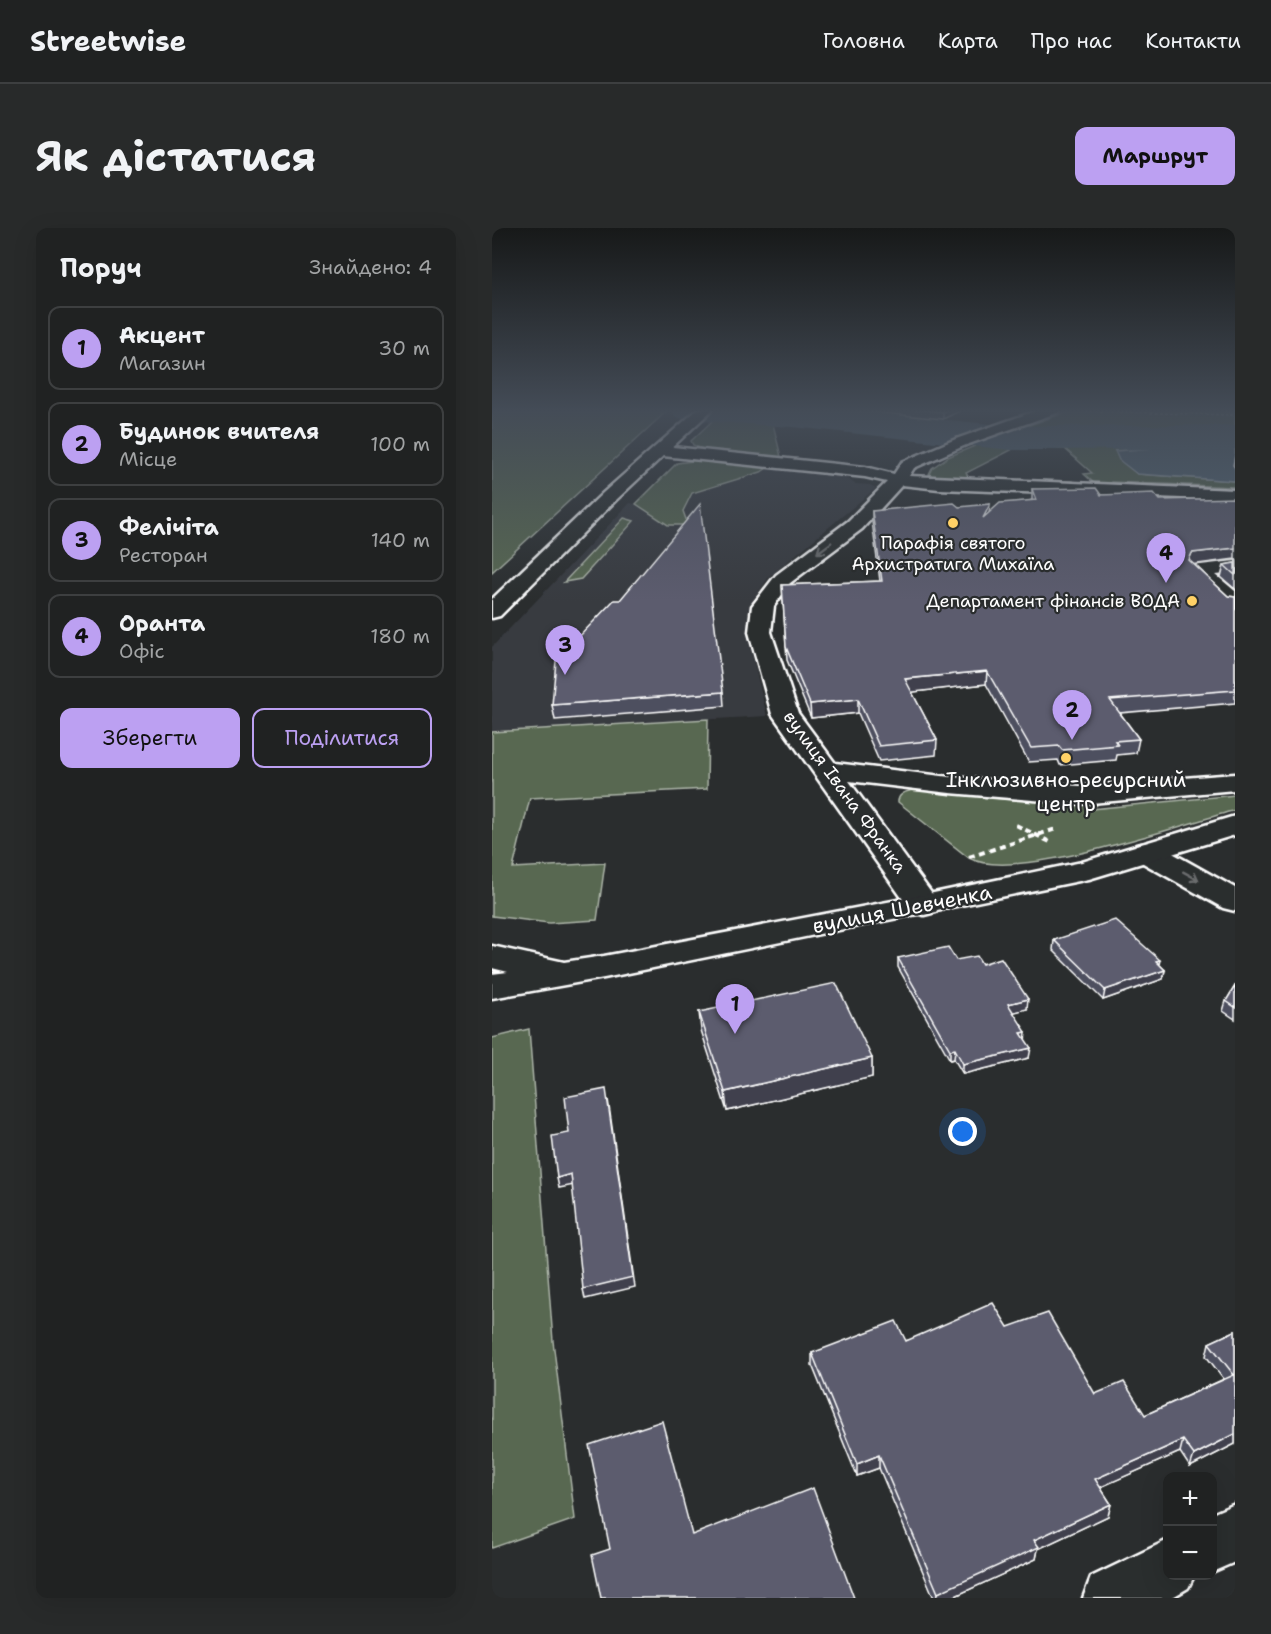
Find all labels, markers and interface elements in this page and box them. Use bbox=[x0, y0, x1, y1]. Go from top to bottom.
text: Streetwise bbox=[30, 22, 186, 60]
text: Головна bbox=[823, 27, 905, 55]
text: Карта bbox=[938, 27, 998, 55]
text: Про нас bbox=[1031, 27, 1112, 55]
text: Контакти bbox=[1145, 27, 1241, 55]
button: Маршрут bbox=[1075, 127, 1235, 185]
text: Як дістатися bbox=[36, 128, 316, 184]
text: Поруч bbox=[60, 250, 142, 285]
text: Знайдено: 4 bbox=[309, 254, 432, 280]
text: Акцент bbox=[119, 321, 205, 350]
text: 1 bbox=[77, 335, 86, 361]
text: 30 m bbox=[378, 335, 430, 361]
text: Магазин bbox=[119, 350, 206, 376]
text: Будинок вчителя bbox=[119, 417, 319, 446]
text: 2 bbox=[75, 431, 89, 457]
text: 100 m bbox=[370, 431, 430, 457]
text: Місце bbox=[119, 446, 177, 472]
text: Фелічіта bbox=[119, 513, 219, 542]
marker: Парафія святого Архистратига Михаїла bbox=[946, 516, 960, 530]
text: 3 bbox=[75, 527, 89, 553]
text: 140 m bbox=[371, 527, 430, 553]
place label: Парафія святого Архистратига Михаїла bbox=[851, 531, 1055, 576]
pin: 4 bbox=[1146, 534, 1186, 583]
text: Ресторан bbox=[119, 542, 208, 568]
one-way arrow bbox=[817, 542, 833, 554]
place label: Департамент фінансів ВОДА bbox=[926, 589, 1180, 613]
marker: Департамент фінансів ВОДА bbox=[1185, 594, 1199, 608]
text: Оранта bbox=[119, 609, 205, 638]
text: 4 bbox=[75, 623, 89, 649]
text: 180 m bbox=[370, 623, 430, 649]
pin: 3 bbox=[546, 626, 584, 675]
text: Офіс bbox=[119, 638, 165, 664]
pin: 2 bbox=[1052, 690, 1092, 740]
street label: вулиця Івана Франка bbox=[778, 706, 912, 878]
button: Зберегти bbox=[60, 708, 240, 768]
button: Поділитися bbox=[252, 708, 432, 768]
marker: Інклюзивно-ресурсний центр bbox=[1059, 751, 1073, 765]
place label: Інклюзивно-ресурсний центр bbox=[946, 766, 1186, 818]
one-way arrow bbox=[1182, 870, 1199, 882]
street label: вулиця Шевченка bbox=[810, 878, 994, 940]
pin: 1 bbox=[716, 984, 754, 1034]
your location bbox=[948, 1117, 977, 1146]
map controls bbox=[1163, 1472, 1217, 1580]
button: + bbox=[1163, 1472, 1217, 1526]
button: − bbox=[1163, 1526, 1217, 1580]

